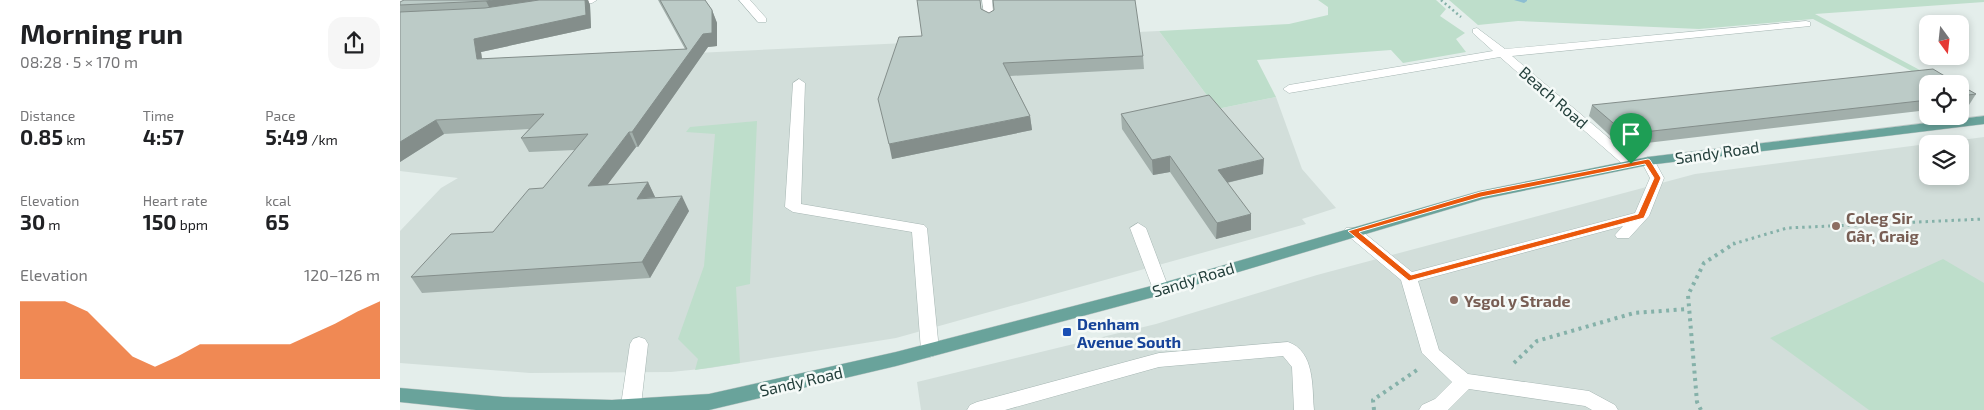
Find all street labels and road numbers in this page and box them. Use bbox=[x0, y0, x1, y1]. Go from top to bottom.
street label: Beach Road bbox=[1516, 62, 1592, 132]
street label: Sandy Road bbox=[1674, 137, 1760, 167]
street label: Sandy Road bbox=[1150, 258, 1236, 300]
street label: Sandy Road bbox=[758, 362, 844, 400]

